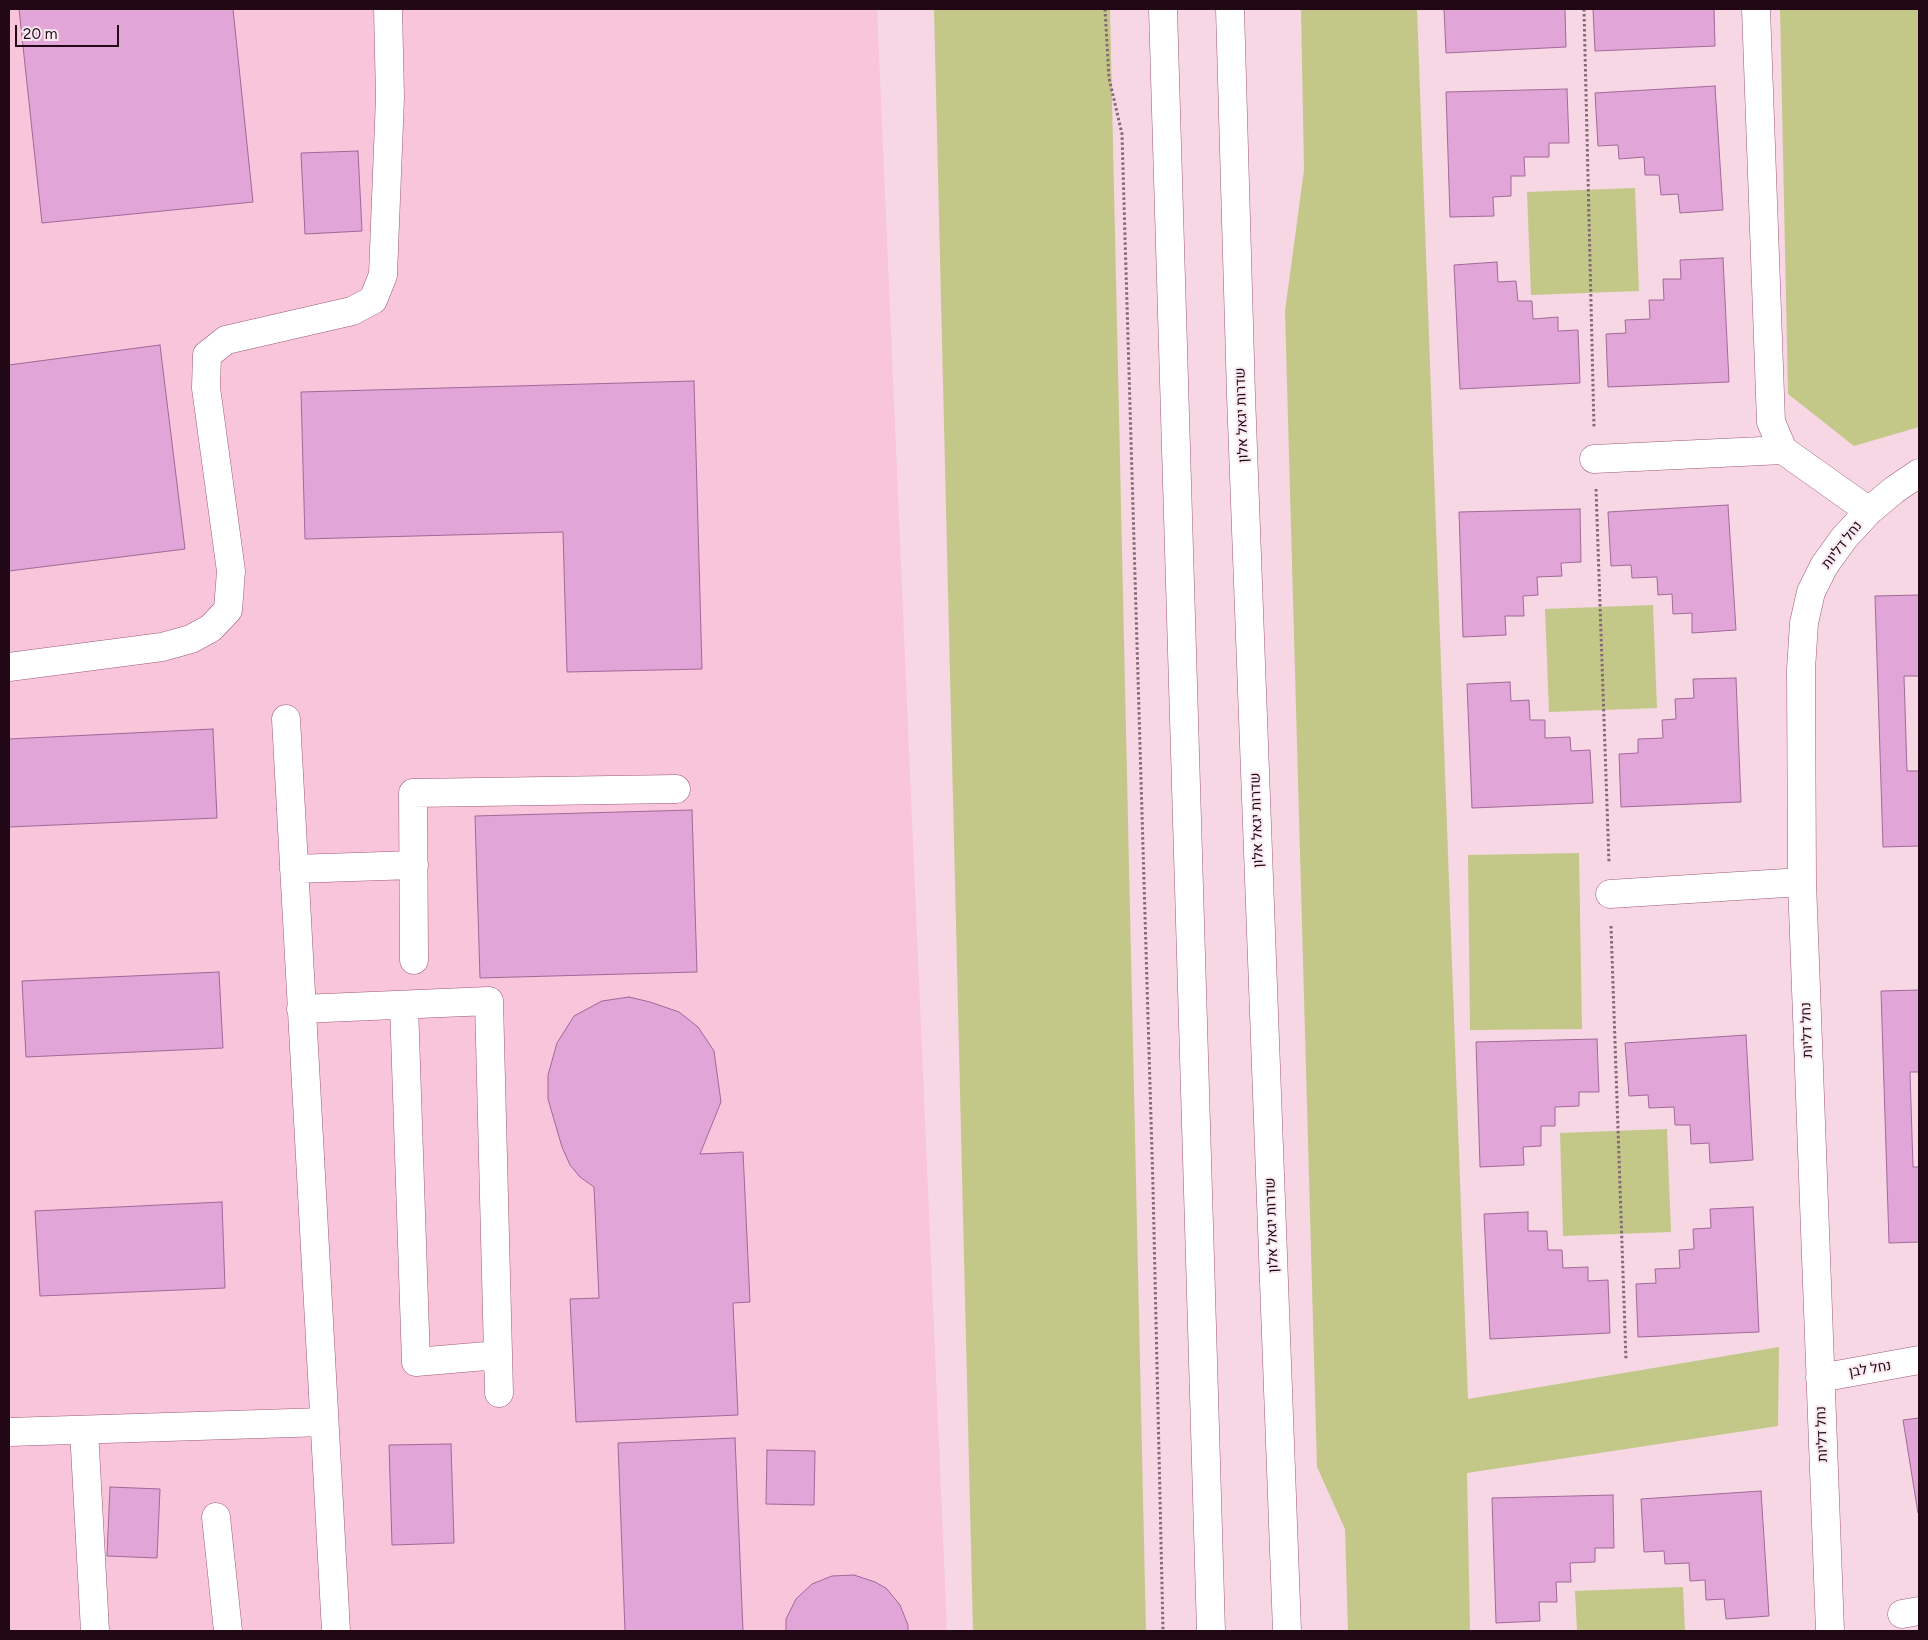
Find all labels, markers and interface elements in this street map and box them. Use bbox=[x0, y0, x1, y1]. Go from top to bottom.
scale bar bbox=[18, 15, 121, 47]
text: 20 m bbox=[23, 25, 57, 43]
street label: שדרות יגאל אלון bbox=[1232, 367, 1252, 463]
street label: נחל דליות bbox=[1818, 518, 1866, 572]
street label: שדרות יגאל אלון bbox=[1247, 772, 1267, 868]
street label: נחל דליות bbox=[1798, 1002, 1816, 1058]
street label: שדרות יגאל אלון bbox=[1262, 1177, 1282, 1273]
street label: נחל לבן bbox=[1847, 1357, 1893, 1381]
street label: נחל דליות bbox=[1813, 1406, 1831, 1462]

